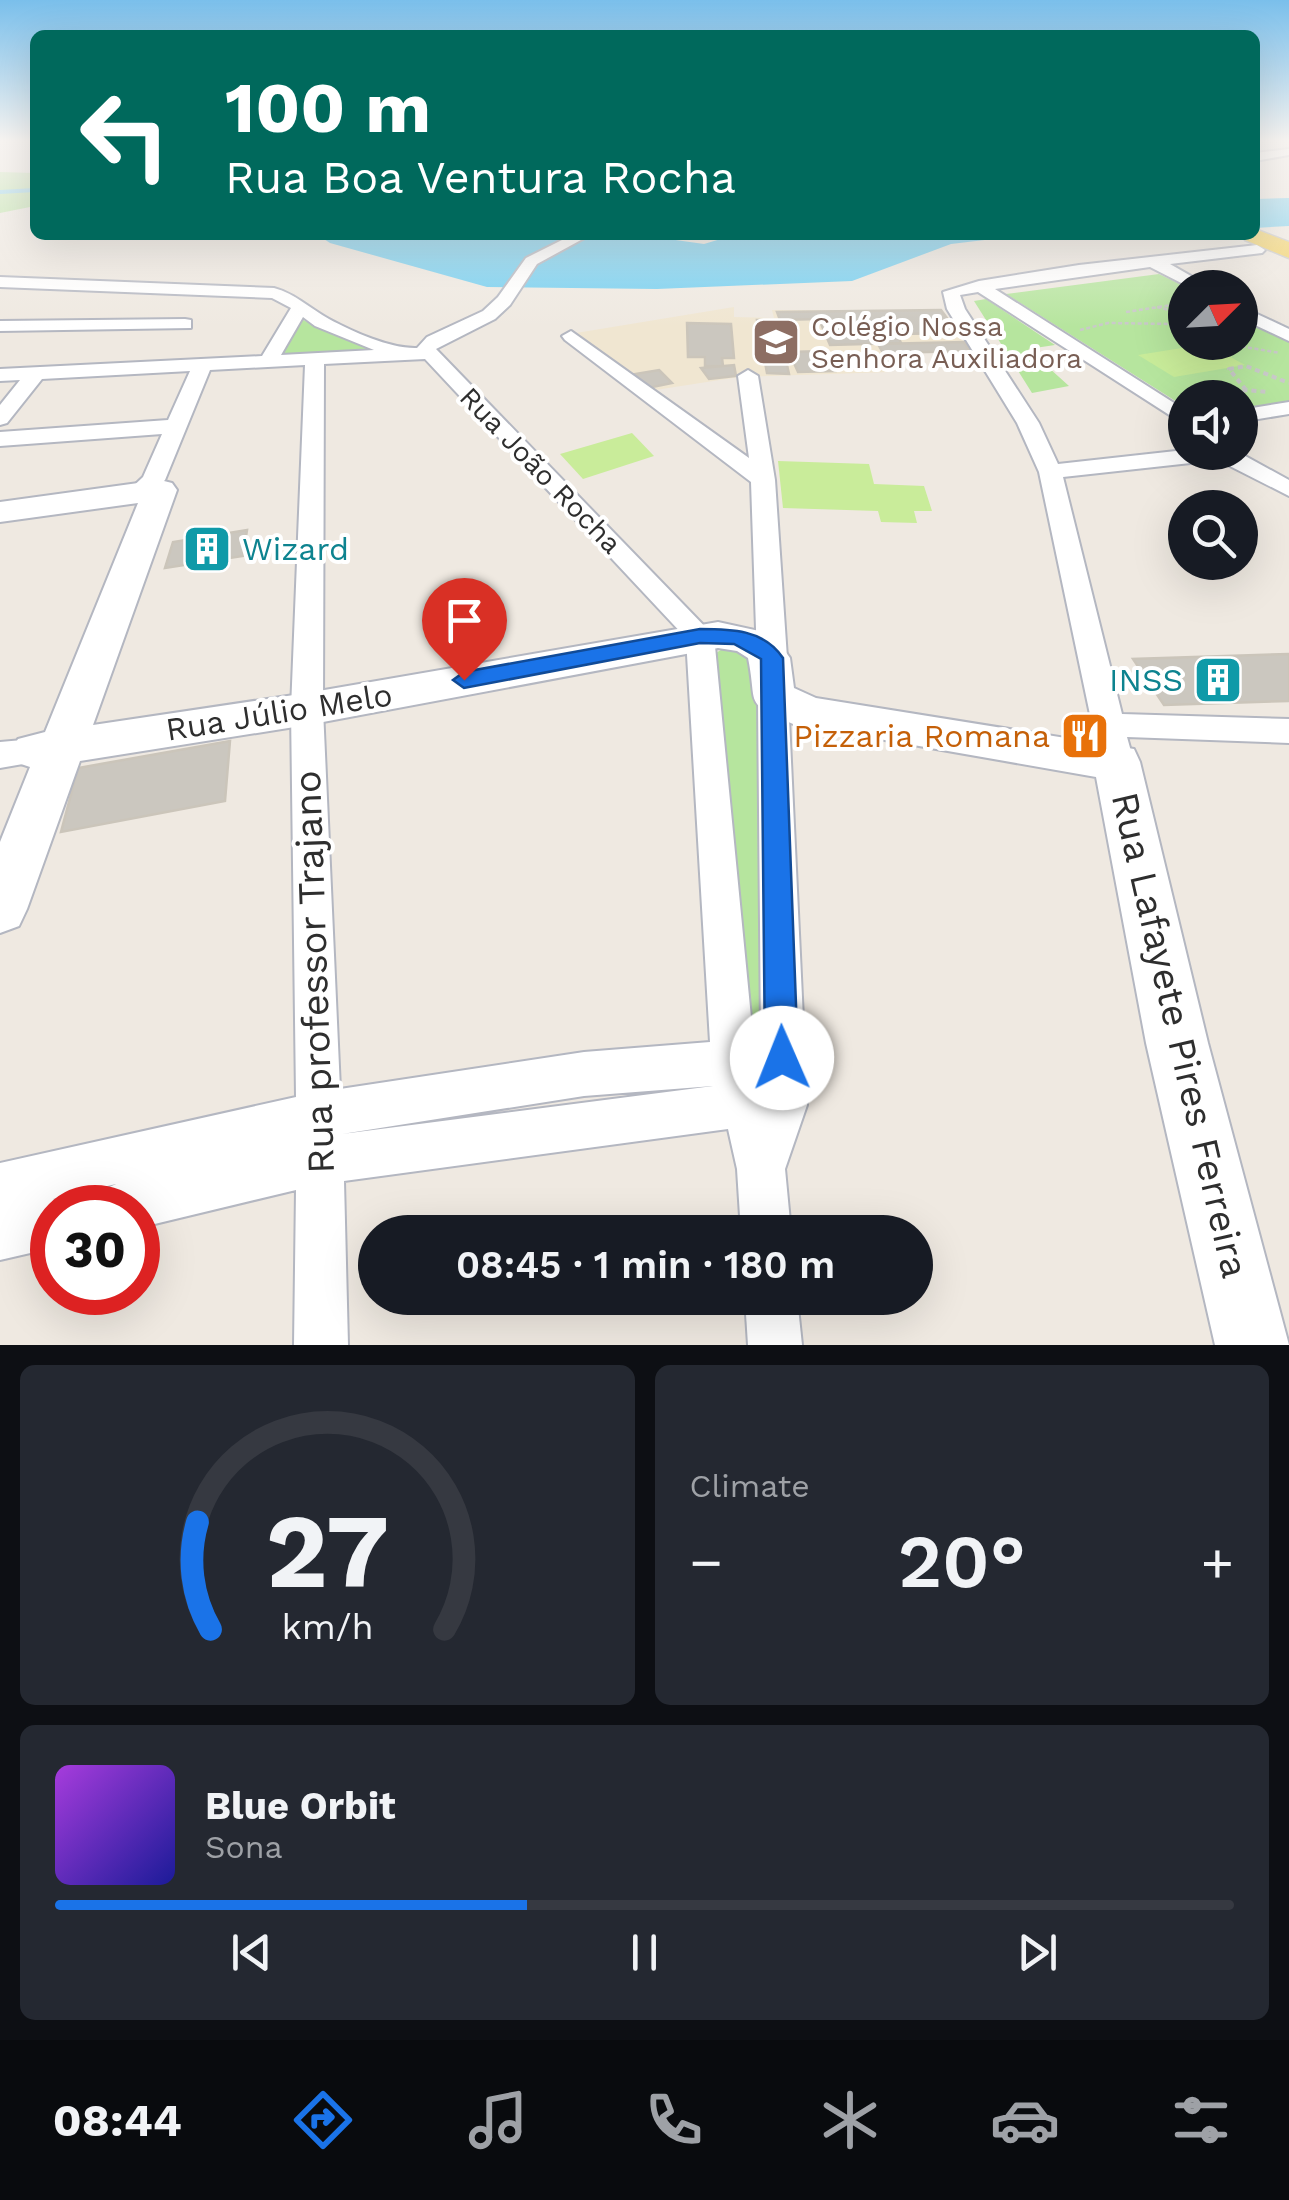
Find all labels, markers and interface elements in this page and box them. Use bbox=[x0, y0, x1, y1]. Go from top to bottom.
text: 100 m bbox=[225, 67, 431, 149]
icon: left bbox=[60, 70, 190, 200]
text: Rua Boa Ventura Rocha bbox=[225, 151, 736, 204]
north arrow bbox=[1168, 270, 1258, 360]
map controls bbox=[1168, 270, 1258, 580]
place label: Colégio Nossa Senhora Auxiliadora bbox=[811, 310, 1082, 375]
school or university icon: Colégio Nossa Senhora Auxiliadora bbox=[750, 316, 802, 368]
street label: Rua João Rocha bbox=[453, 380, 628, 560]
button: sound bbox=[1168, 380, 1258, 470]
button: search bbox=[1168, 490, 1258, 580]
building icon: Wizard bbox=[181, 523, 233, 575]
place label: Wizard bbox=[242, 530, 349, 568]
pin bbox=[422, 578, 507, 681]
icon: arrive bbox=[437, 593, 492, 648]
building icon: INSS bbox=[1192, 654, 1244, 706]
place label: INSS bbox=[1109, 661, 1183, 699]
street label: Rua Júlio Melo bbox=[163, 675, 395, 749]
restaurant icon: Pizzaria Romana bbox=[1059, 710, 1111, 762]
place label: Pizzaria Romana bbox=[793, 717, 1050, 755]
street label: Rua professor Trajano bbox=[285, 770, 343, 1174]
street label: Rua Lafayete Pires Ferreira bbox=[1103, 788, 1257, 1282]
position arrow bbox=[730, 1006, 834, 1110]
speed limit sign: 30 bbox=[30, 1185, 160, 1315]
text: 08:45 · 1 min · 180 m bbox=[456, 1243, 835, 1287]
text: Climate bbox=[690, 1467, 810, 1505]
text: 27 bbox=[266, 1490, 389, 1612]
text: 20° bbox=[898, 1517, 1026, 1605]
text: − bbox=[690, 1530, 723, 1594]
text: + bbox=[1201, 1530, 1234, 1594]
text: km/h bbox=[281, 1606, 373, 1648]
text: Blue Orbit bbox=[205, 1784, 396, 1828]
text: Sona bbox=[205, 1828, 283, 1866]
icon: previous bbox=[224, 1925, 279, 1980]
icon: pause bbox=[617, 1925, 672, 1980]
icon: next bbox=[1010, 1925, 1065, 1980]
icon: directions bbox=[288, 2085, 358, 2155]
icon: music bbox=[463, 2085, 533, 2155]
icon: phone bbox=[639, 2085, 709, 2155]
icon: climate bbox=[815, 2085, 885, 2155]
icon: car bbox=[990, 2085, 1060, 2155]
icon: filters bbox=[1166, 2085, 1236, 2155]
text: 08:44 bbox=[53, 2094, 182, 2147]

